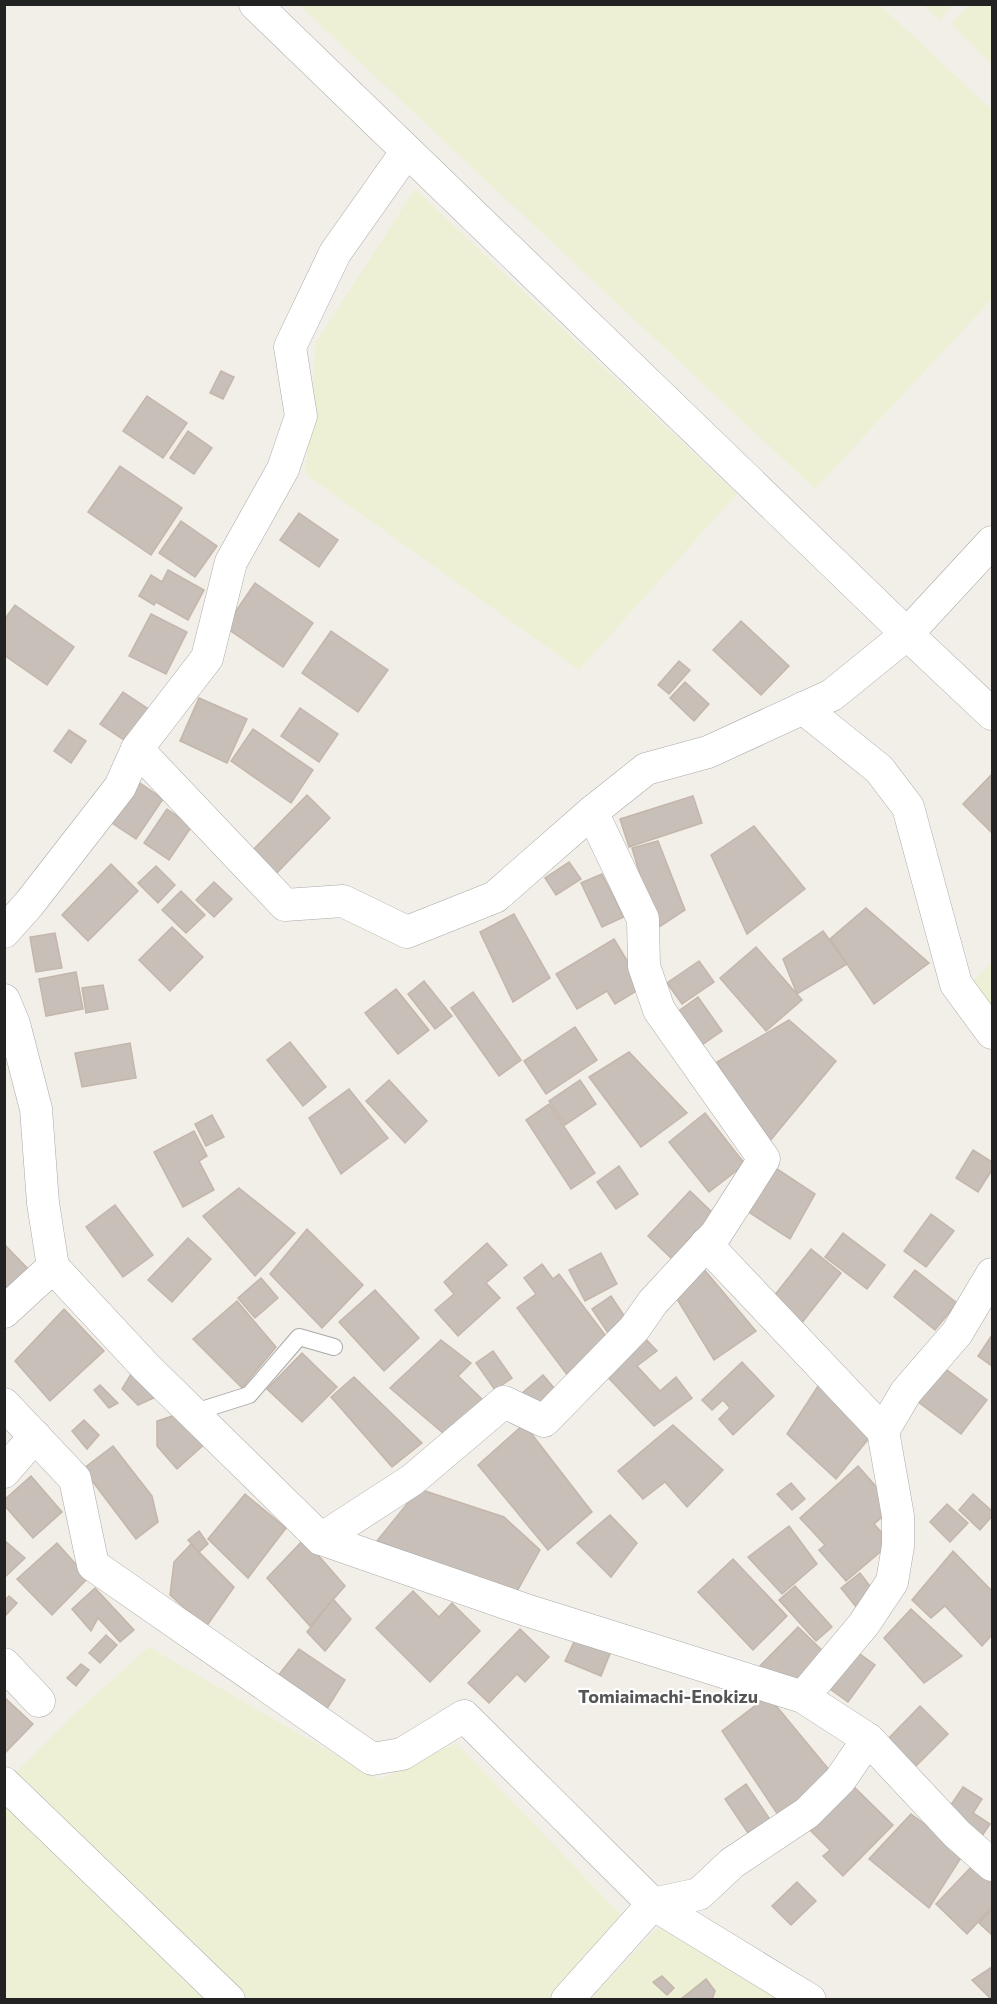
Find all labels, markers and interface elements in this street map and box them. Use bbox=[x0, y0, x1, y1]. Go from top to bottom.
district label: Tomiaimachi-Enokizu bbox=[578, 1685, 758, 1707]

